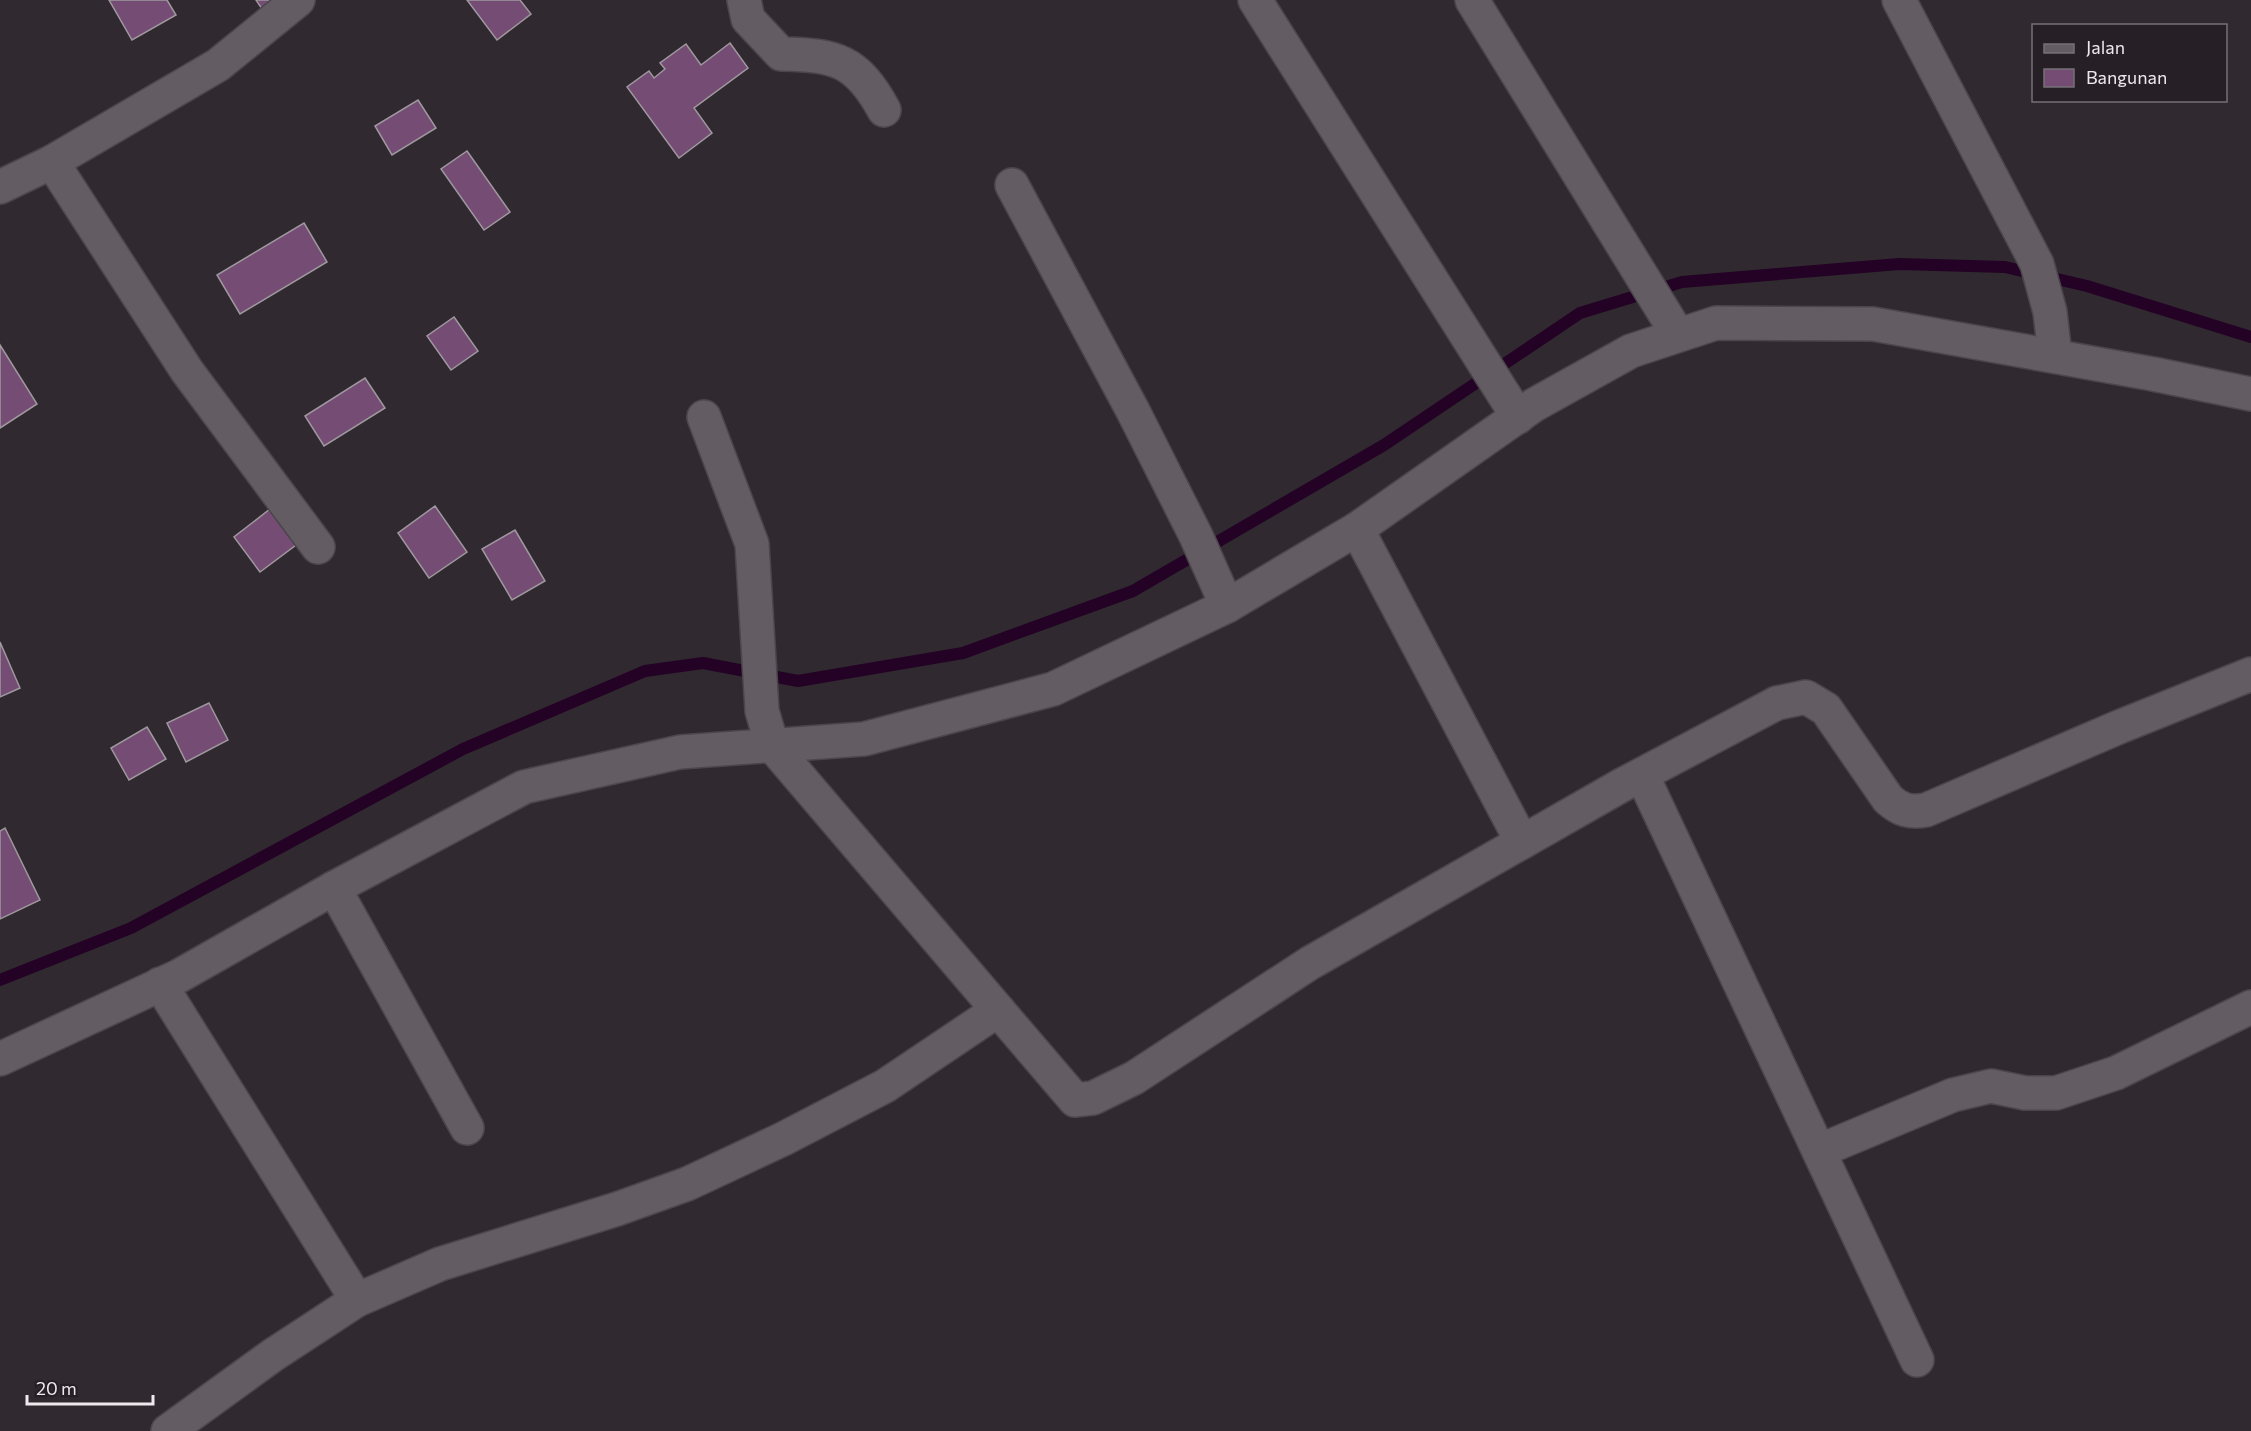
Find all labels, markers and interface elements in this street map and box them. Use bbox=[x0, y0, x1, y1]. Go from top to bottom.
legend bbox=[2032, 24, 2227, 102]
text: Jalan bbox=[2086, 36, 2125, 58]
text: Bangunan bbox=[2086, 66, 2167, 88]
scale bar bbox=[27, 1368, 153, 1406]
text: 20 m bbox=[36, 1377, 77, 1399]

